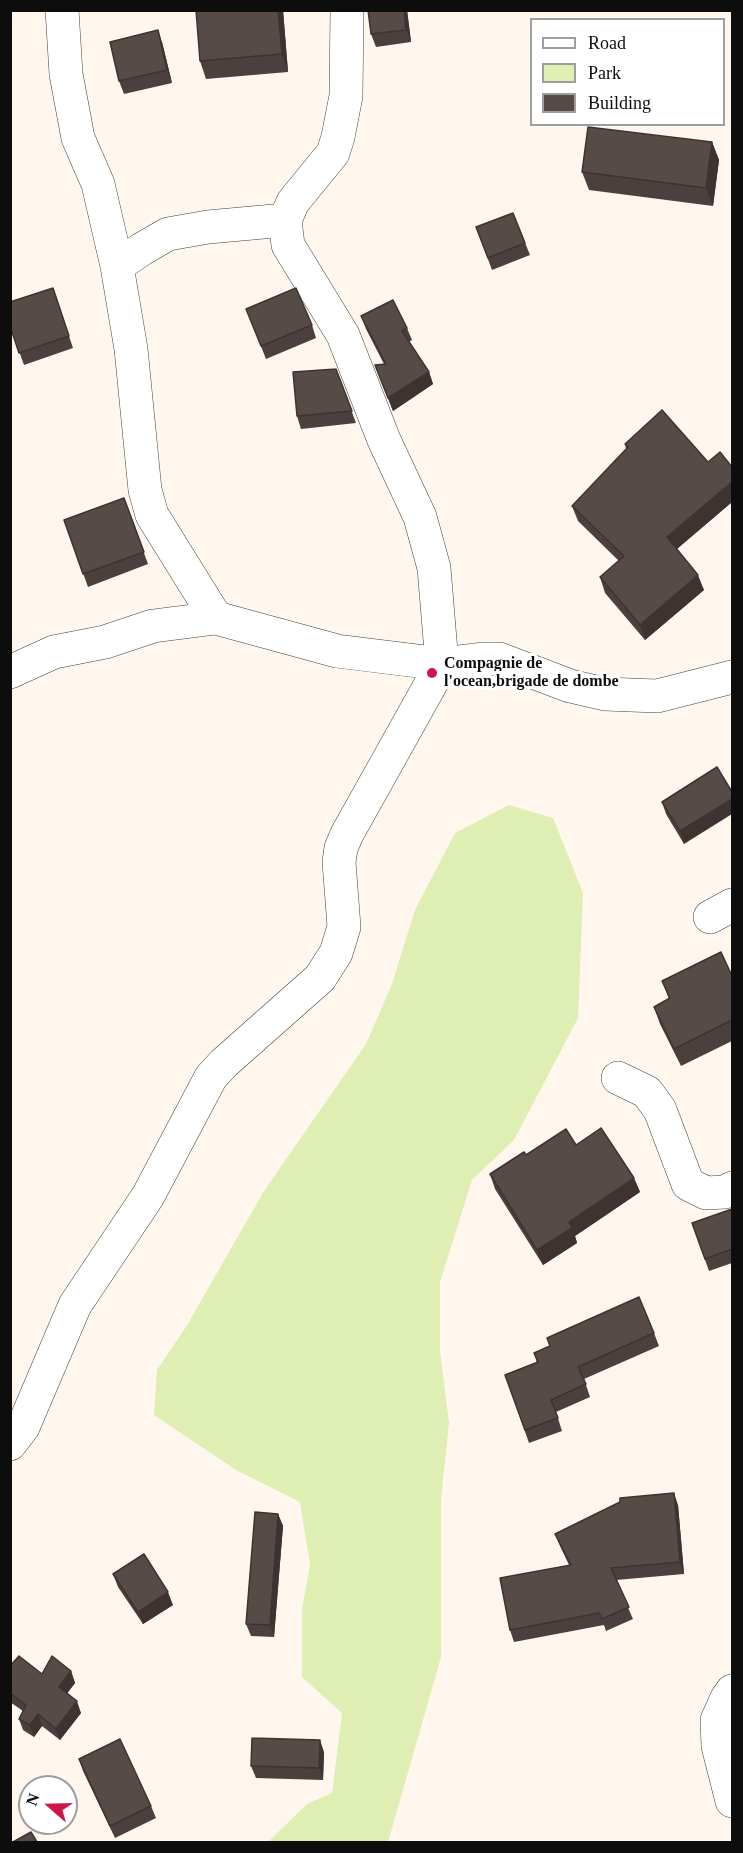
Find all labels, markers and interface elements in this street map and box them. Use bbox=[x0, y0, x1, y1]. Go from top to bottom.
legend bbox=[530, 18, 725, 126]
text: Road bbox=[588, 33, 626, 53]
text: Park bbox=[588, 63, 621, 83]
text: Building bbox=[588, 93, 651, 113]
place label: Compagnie de l'ocean,brigade de dombe bbox=[444, 654, 619, 692]
marker: Compagnie de l'ocean,brigade de dombe bbox=[425, 666, 439, 680]
north arrow bbox=[18, 1775, 78, 1835]
text: N bbox=[23, 1791, 42, 1808]

